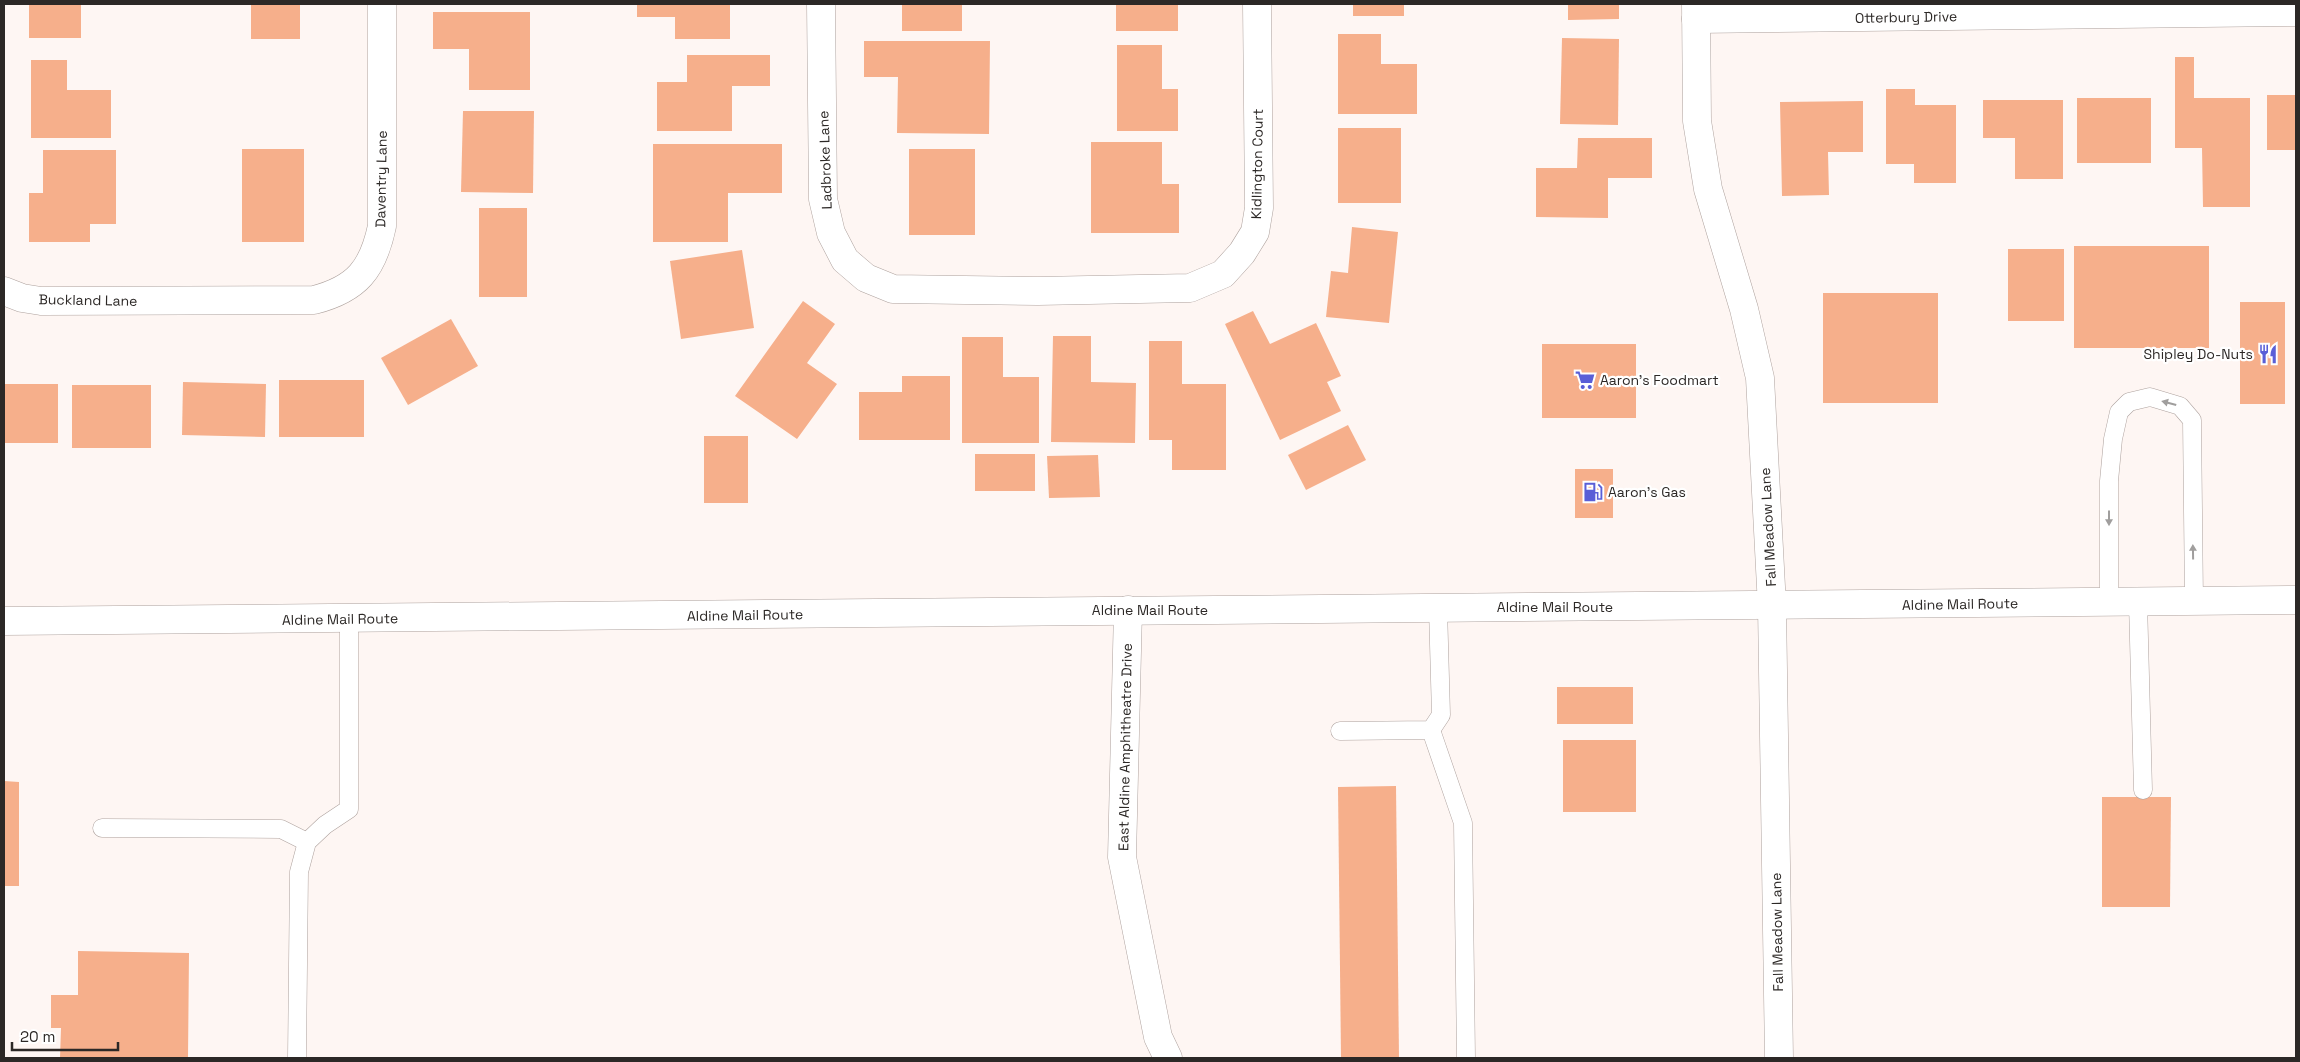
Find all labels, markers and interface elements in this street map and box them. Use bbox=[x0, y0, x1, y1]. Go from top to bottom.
street label: Otterbury Drive bbox=[1855, 7, 1957, 27]
street label: Kidlington Court bbox=[1247, 109, 1267, 219]
street label: Ladbroke Lane bbox=[814, 110, 836, 210]
street label: Daventry Lane bbox=[371, 130, 391, 228]
street label: Buckland Lane bbox=[38, 290, 138, 310]
restaurant icon: Shipley Do-Nuts bbox=[2257, 343, 2279, 365]
place label: Shipley Do-Nuts bbox=[2144, 345, 2253, 363]
supermarket icon: Aaron's Foodmart bbox=[1574, 369, 1596, 391]
place label: Aaron's Foodmart bbox=[1600, 371, 1719, 389]
one-way arrow bbox=[2161, 398, 2176, 406]
street label: Fall Meadow Lane bbox=[1756, 467, 1780, 587]
fuel station icon: Aaron's Gas bbox=[1582, 481, 1604, 503]
place label: Aaron's Gas bbox=[1608, 483, 1686, 501]
one-way arrow bbox=[2105, 511, 2113, 527]
one-way arrow bbox=[2188, 544, 2196, 560]
street label: Aldine Mail Route bbox=[1902, 594, 2018, 614]
street label: Aldine Mail Route bbox=[1497, 598, 1613, 616]
street label: Aldine Mail Route bbox=[1092, 601, 1208, 619]
street label: Aldine Mail Route bbox=[687, 605, 803, 625]
street label: Aldine Mail Route bbox=[282, 609, 398, 629]
street label: East Aldine Amphitheatre Drive bbox=[1114, 643, 1136, 851]
street label: Fall Meadow Lane bbox=[1767, 872, 1787, 992]
scale bar bbox=[12, 1020, 119, 1052]
text: 20 m bbox=[20, 1027, 55, 1046]

